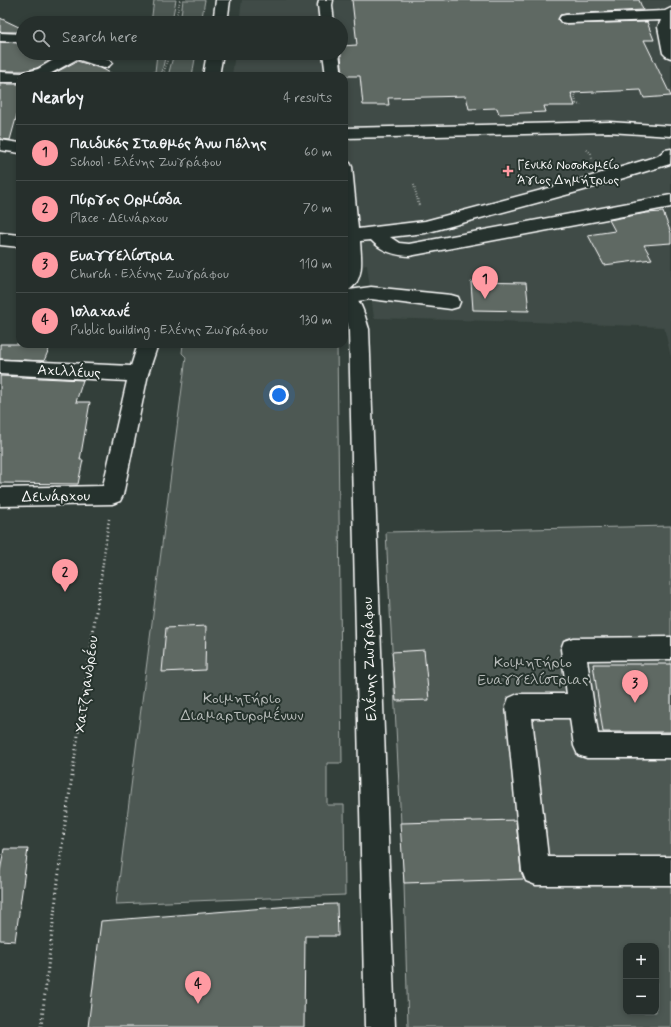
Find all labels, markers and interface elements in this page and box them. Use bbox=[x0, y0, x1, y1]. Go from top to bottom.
search box bbox=[16, 16, 348, 60]
icon: search bbox=[30, 27, 52, 49]
text: Search here bbox=[62, 28, 138, 48]
text: Nearby bbox=[32, 87, 84, 109]
text: 4 results bbox=[283, 90, 332, 107]
text: Παιδικός Σταθμός Άνω Πόλης bbox=[70, 134, 267, 154]
text: 1 bbox=[42, 144, 48, 161]
text: 60 m bbox=[304, 144, 332, 161]
text: School · Ελένης Ζωγράφου bbox=[70, 154, 221, 171]
place label: Γενικό Νοσοκομείο Άγιος Δημήτριος bbox=[517, 157, 620, 189]
marker: Γενικό Νοσοκομείο Άγιος Δημήτριος bbox=[502, 165, 514, 177]
text: Πύργος Ορμίσδα bbox=[70, 190, 182, 210]
text: 2 bbox=[42, 200, 48, 217]
text: 70 m bbox=[303, 200, 332, 217]
text: Place · Δεινάρχου bbox=[70, 210, 168, 227]
text: Ευαγγελίστρια bbox=[70, 246, 174, 266]
text: 3 bbox=[42, 256, 48, 273]
text: 110 m bbox=[299, 256, 332, 273]
text: Church · Ελένης Ζωγράφου bbox=[70, 266, 229, 283]
pin: 1 bbox=[472, 266, 498, 299]
text: Ισλαχανέ bbox=[70, 302, 130, 322]
text: 4 bbox=[41, 312, 49, 329]
text: 130 m bbox=[299, 312, 332, 329]
text: Public building · Ελένης Ζωγράφου bbox=[70, 322, 268, 339]
street label: Αχιλλέως bbox=[37, 360, 102, 384]
your location bbox=[269, 385, 289, 405]
street label: Δεινάρχου bbox=[22, 486, 91, 508]
pin: 2 bbox=[52, 559, 78, 592]
street label: Ελένης Ζωγράφου bbox=[358, 596, 382, 721]
street label: Χατζηανδρέου bbox=[70, 634, 104, 734]
park label: Κοιμητήριο Ευαγγελίστριας bbox=[478, 653, 589, 690]
pin: 3 bbox=[622, 670, 648, 703]
park label: Κοιμητήριο Διαμαρτυρομένων bbox=[181, 689, 304, 726]
map controls bbox=[623, 943, 659, 1015]
button: + bbox=[623, 943, 659, 979]
pin: 4 bbox=[185, 971, 211, 1004]
button: − bbox=[623, 979, 659, 1015]

